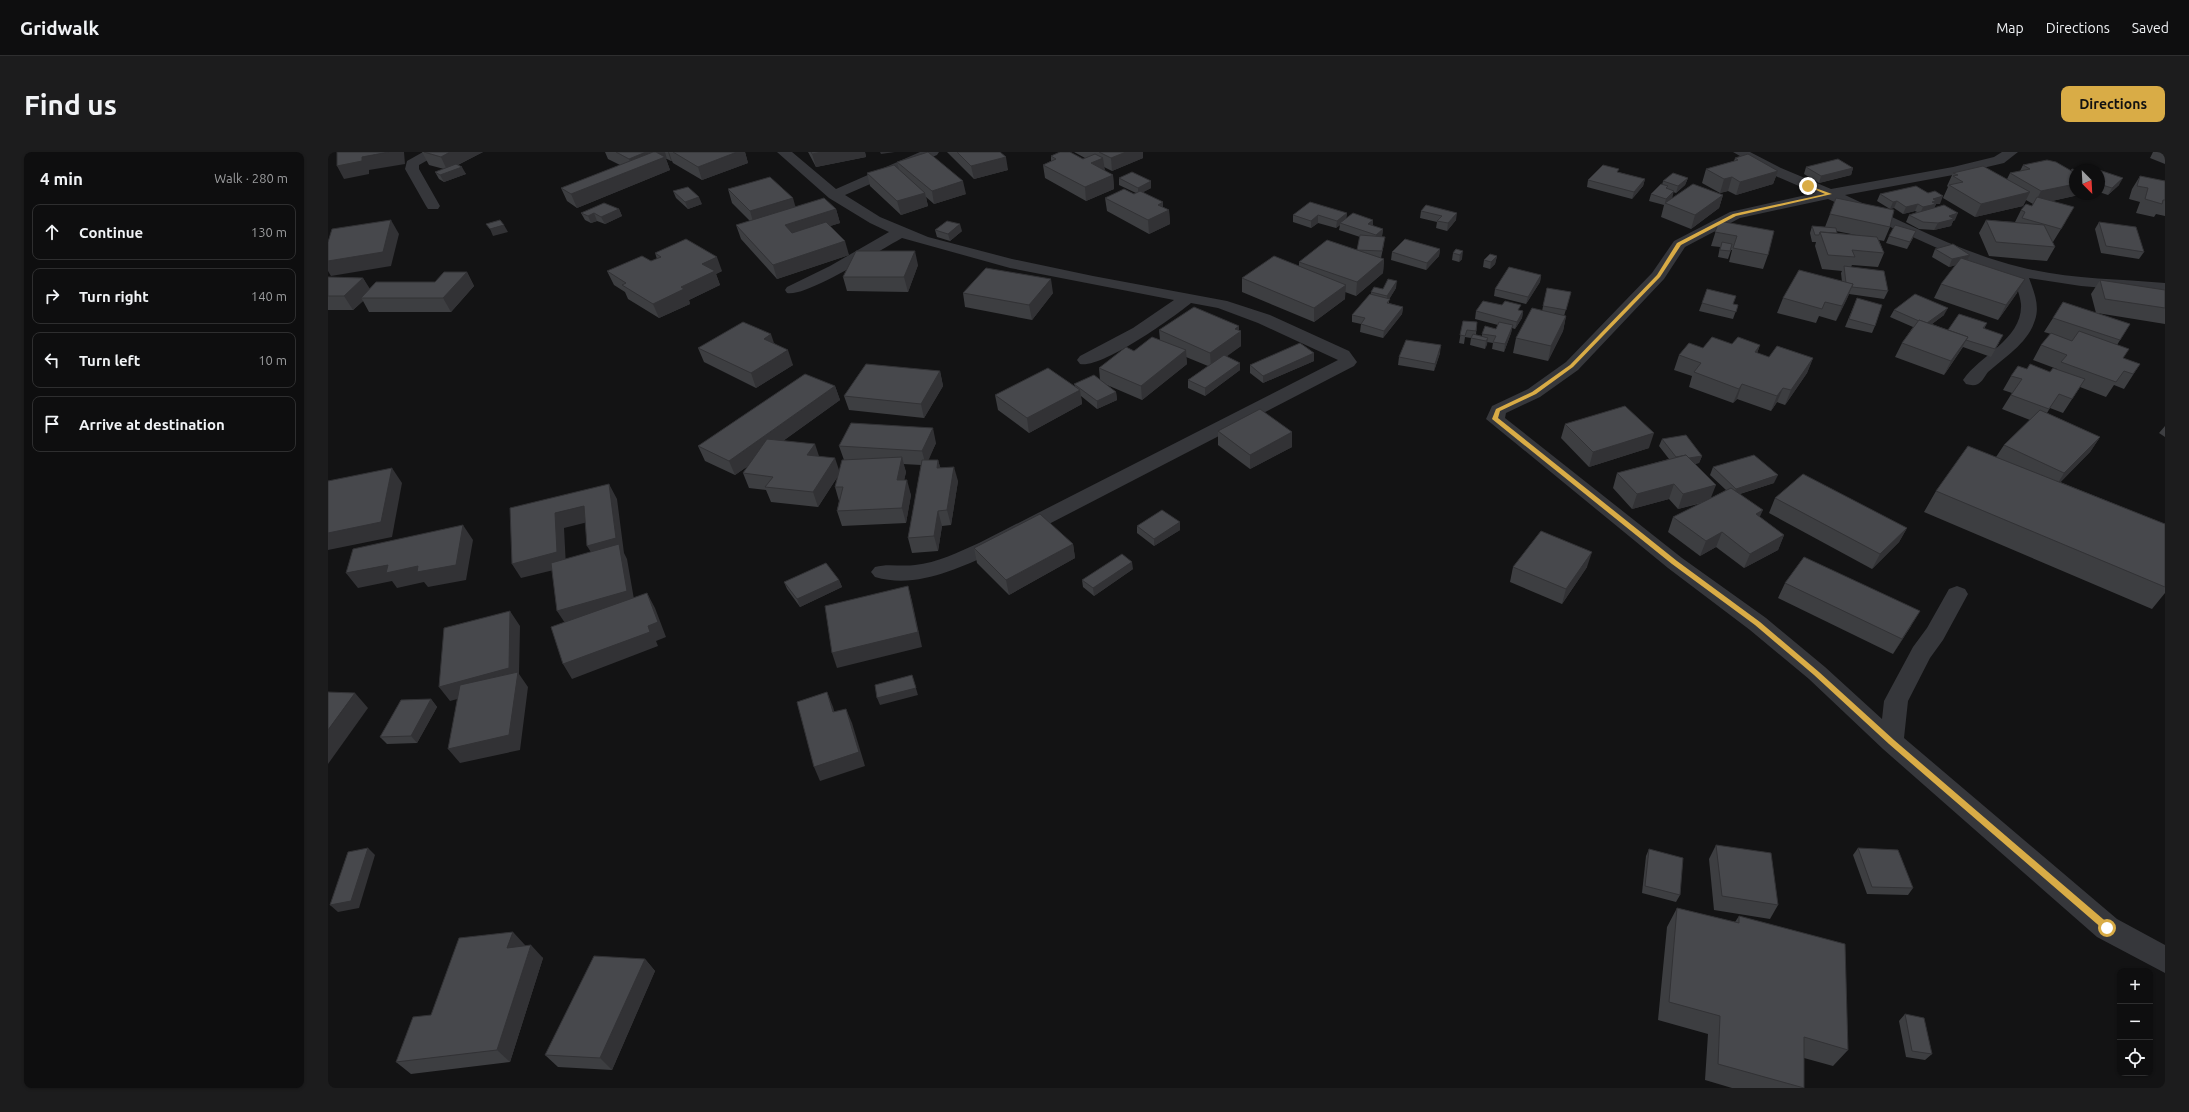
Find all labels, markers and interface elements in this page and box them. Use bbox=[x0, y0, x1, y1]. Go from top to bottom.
text: Gridwalk bbox=[20, 17, 99, 39]
text: Map bbox=[1996, 20, 2024, 36]
text: Directions bbox=[2046, 20, 2110, 36]
text: Saved bbox=[2132, 20, 2169, 36]
button: Directions bbox=[2061, 86, 2165, 122]
text: Find us bbox=[24, 89, 117, 120]
north arrow bbox=[2069, 164, 2105, 200]
text: 4 min bbox=[40, 169, 83, 188]
text: Walk · 280 m bbox=[214, 171, 288, 185]
route end bbox=[1799, 177, 1817, 195]
icon: ahead bbox=[41, 221, 63, 243]
text: Continue bbox=[79, 224, 143, 241]
text: 130 m bbox=[251, 225, 287, 239]
icon: right bbox=[41, 285, 63, 307]
text: Turn right bbox=[79, 288, 149, 305]
text: 140 m bbox=[251, 289, 287, 303]
icon: left bbox=[41, 349, 63, 371]
text: Turn left bbox=[79, 352, 140, 369]
text: 10 m bbox=[258, 353, 287, 367]
icon: arrive bbox=[41, 413, 63, 435]
text: Arrive at destination bbox=[79, 416, 225, 433]
route start bbox=[2098, 919, 2116, 937]
map controls bbox=[2117, 968, 2153, 1076]
button: + bbox=[2117, 968, 2153, 1004]
button: − bbox=[2117, 1004, 2153, 1040]
button: locate bbox=[2117, 1040, 2153, 1076]

